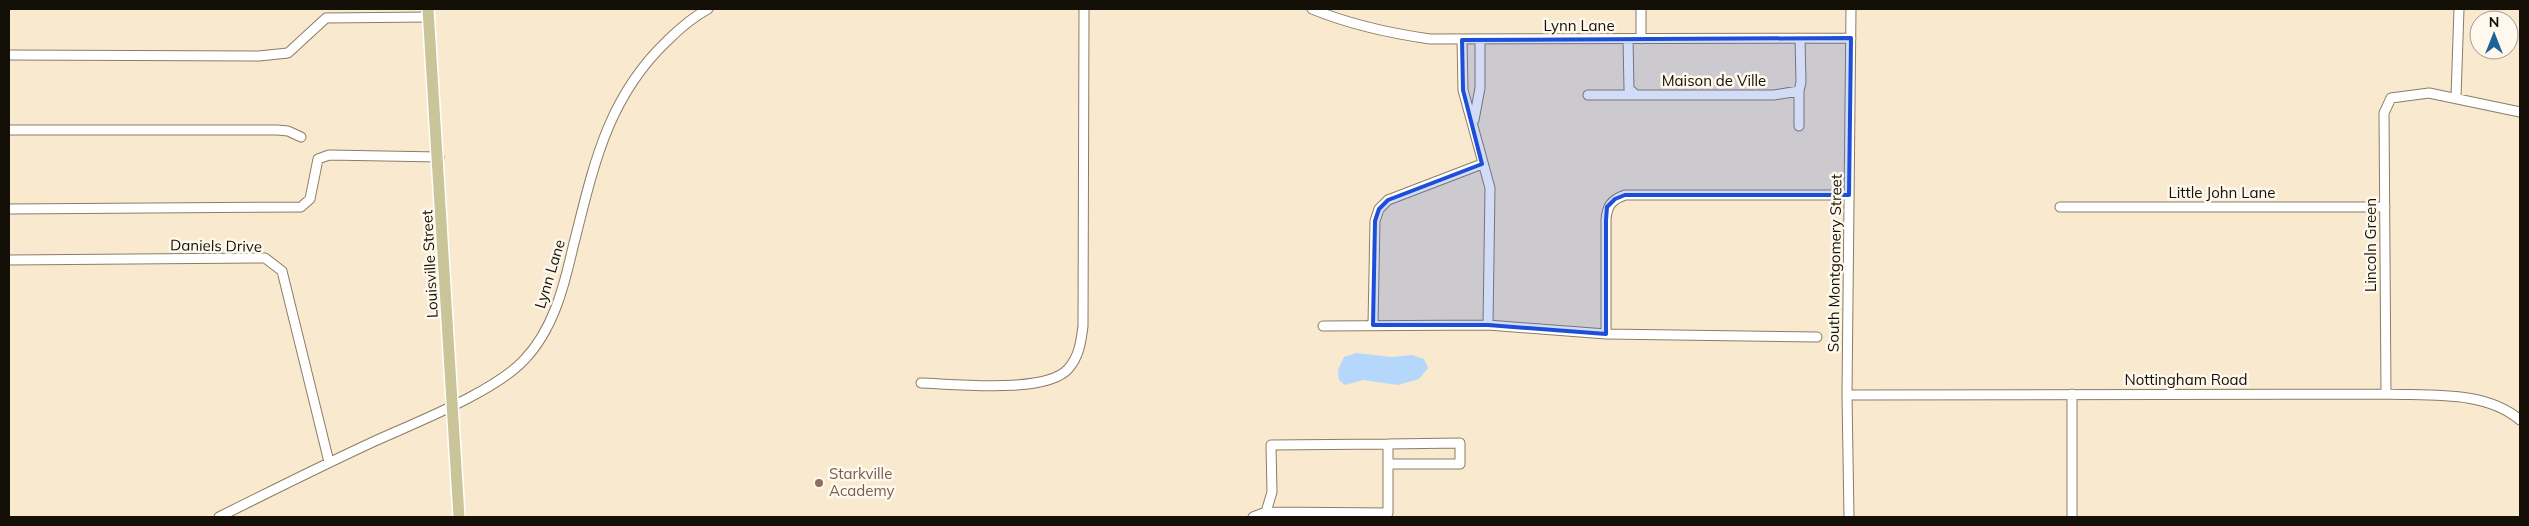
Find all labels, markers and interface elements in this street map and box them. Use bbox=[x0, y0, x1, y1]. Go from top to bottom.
north arrow bbox=[2469, 10, 2519, 60]
text: N bbox=[2489, 13, 2499, 31]
street label: Lynn Lane bbox=[1543, 16, 1615, 35]
street label: Maison de Ville bbox=[1662, 71, 1766, 90]
street label: South Montgomery Street bbox=[1823, 174, 1846, 352]
street label: Little John Lane bbox=[2169, 183, 2275, 202]
street label: Lincoln Green bbox=[2361, 198, 2380, 292]
street label: Louisville Street bbox=[417, 209, 442, 319]
street label: Daniels Drive bbox=[170, 235, 262, 256]
street label: Lynn Lane bbox=[530, 237, 569, 311]
street label: Nottingham Road bbox=[2124, 370, 2248, 389]
place label: Starkville Academy bbox=[829, 464, 895, 500]
marker: Starkville Academy bbox=[813, 477, 825, 489]

